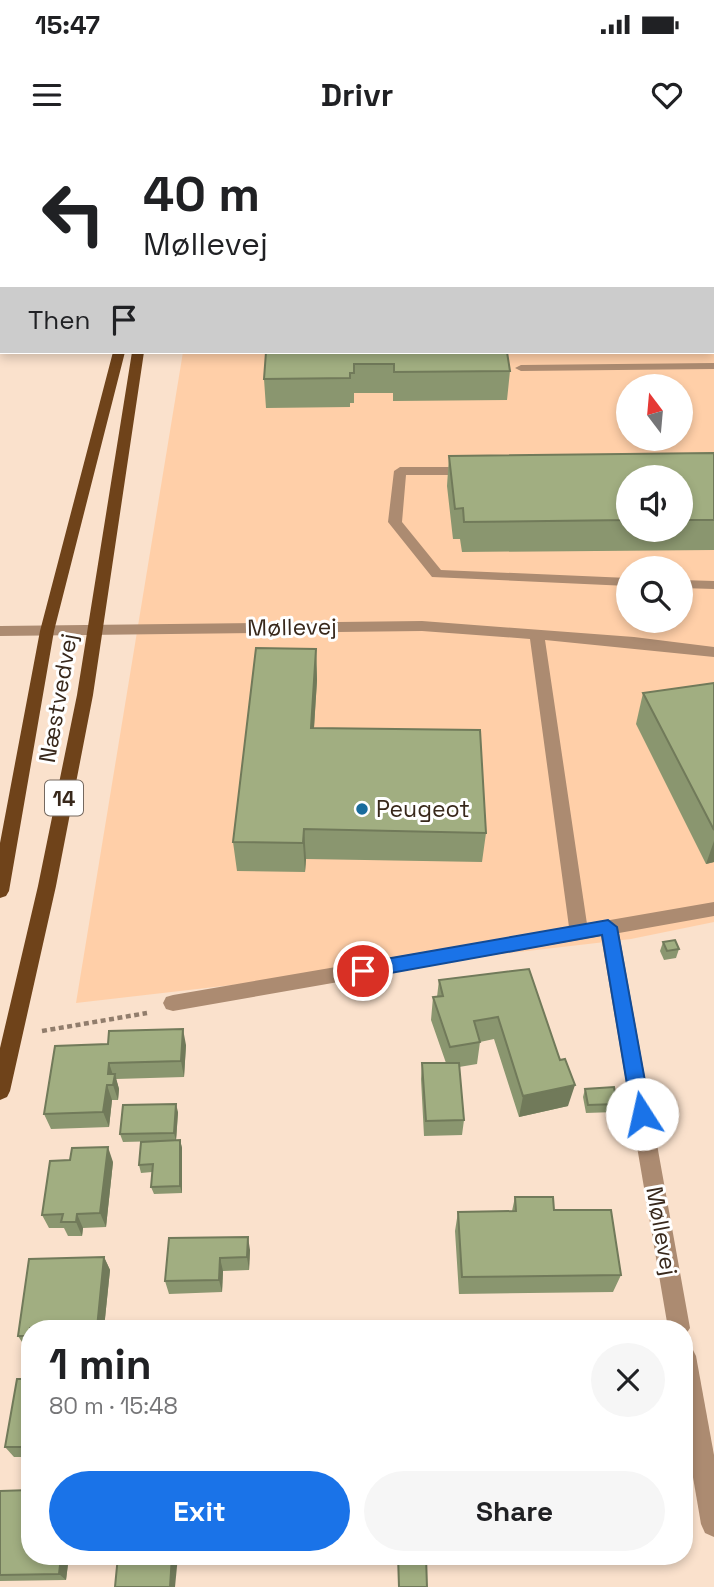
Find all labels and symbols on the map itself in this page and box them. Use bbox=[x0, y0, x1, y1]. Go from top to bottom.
north arrow bbox=[616, 374, 693, 452]
street label: Møllevej bbox=[247, 611, 337, 643]
street label: Næstvedvej bbox=[32, 631, 84, 765]
road number: 14 bbox=[45, 780, 83, 816]
place label: Peugeot bbox=[376, 794, 470, 824]
marker: Peugeot bbox=[354, 801, 370, 817]
pin bbox=[333, 941, 393, 1001]
position arrow bbox=[605, 1077, 679, 1151]
street label: Møllevej bbox=[639, 1184, 685, 1278]

